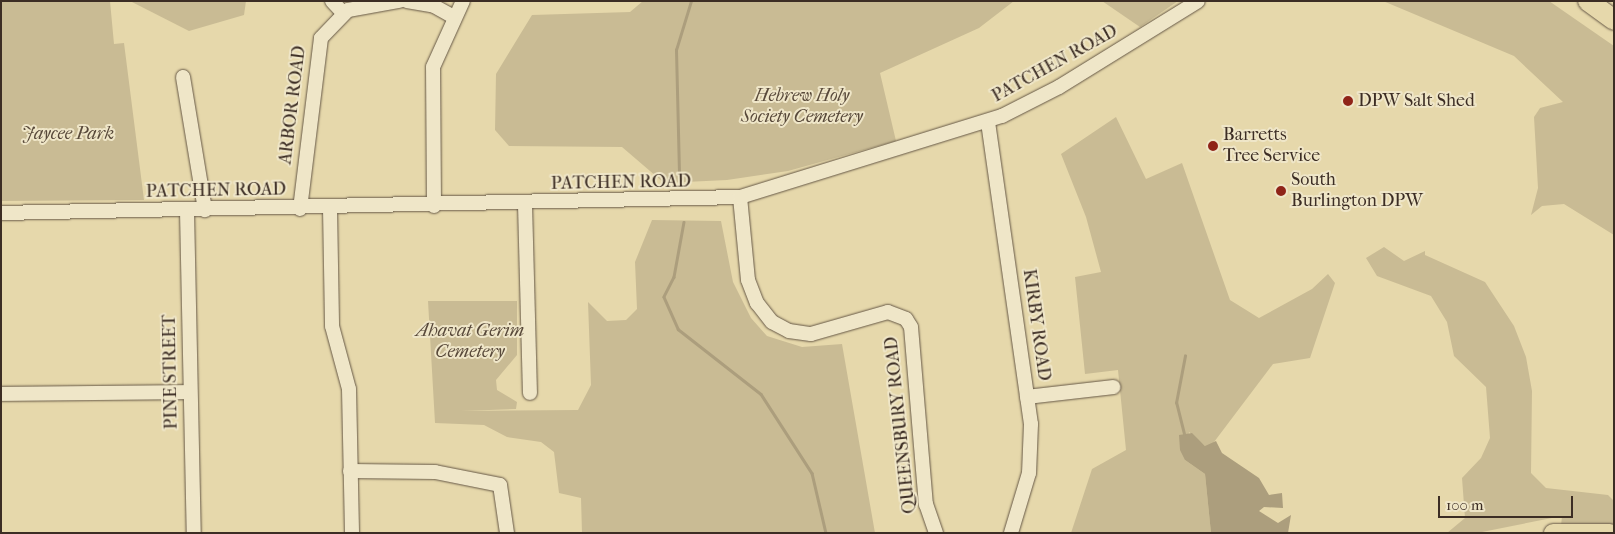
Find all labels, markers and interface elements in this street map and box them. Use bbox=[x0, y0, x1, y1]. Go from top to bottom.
street label: PATCHEN ROAD bbox=[988, 21, 1122, 107]
street label: ARBOR ROAD bbox=[275, 44, 311, 166]
park label: Hebrew Holy Society Cemetery bbox=[741, 86, 863, 128]
place label: DPW Salt Shed bbox=[1358, 90, 1475, 112]
marker: DPW Salt Shed bbox=[1342, 95, 1354, 107]
park label: Jaycee Park bbox=[22, 123, 114, 145]
place label: Barretts Tree Service bbox=[1223, 125, 1320, 168]
marker: Barretts Tree Service bbox=[1207, 140, 1219, 152]
place label: South Burlington DPW bbox=[1291, 170, 1423, 212]
street label: PATCHEN ROAD bbox=[551, 171, 691, 195]
street label: PATCHEN ROAD bbox=[146, 179, 286, 203]
marker: South Burlington DPW bbox=[1275, 185, 1287, 197]
street label: KIRBY ROAD bbox=[1017, 268, 1055, 382]
street label: PINE STREET bbox=[159, 314, 183, 430]
park label: Ahavat Gerim Cemetery bbox=[416, 321, 524, 364]
street label: QUEENSBURY ROAD bbox=[881, 335, 921, 515]
scale bar bbox=[1440, 486, 1575, 518]
text: 100 m bbox=[1446, 496, 1484, 514]

